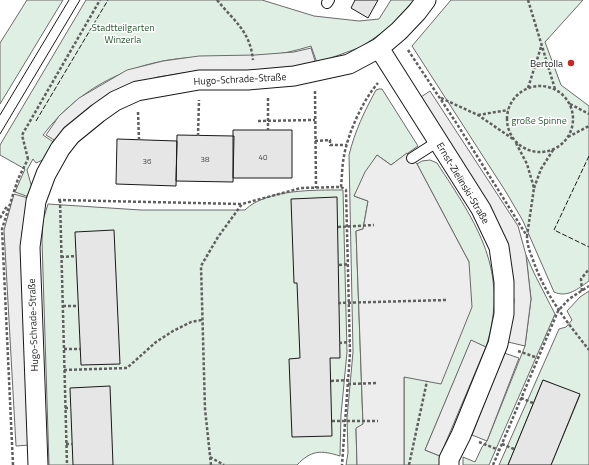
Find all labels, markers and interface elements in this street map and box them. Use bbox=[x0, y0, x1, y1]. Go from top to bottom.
park label: Stadtteilgarten Winzerla bbox=[91, 20, 155, 47]
place label: Bertolla bbox=[530, 56, 563, 71]
marker: Bertolla bbox=[566, 58, 576, 68]
street label: Hugo-Schrade-Straße bbox=[193, 69, 287, 89]
park label: große Spinne bbox=[511, 113, 567, 128]
street label: Ernst-Zielinski-Straße bbox=[433, 139, 493, 227]
house number: 40 bbox=[259, 151, 268, 163]
house number: 38 bbox=[201, 153, 210, 165]
house number: 36 bbox=[143, 155, 152, 167]
street label: Hugo-Schrade-Straße bbox=[24, 278, 42, 372]

